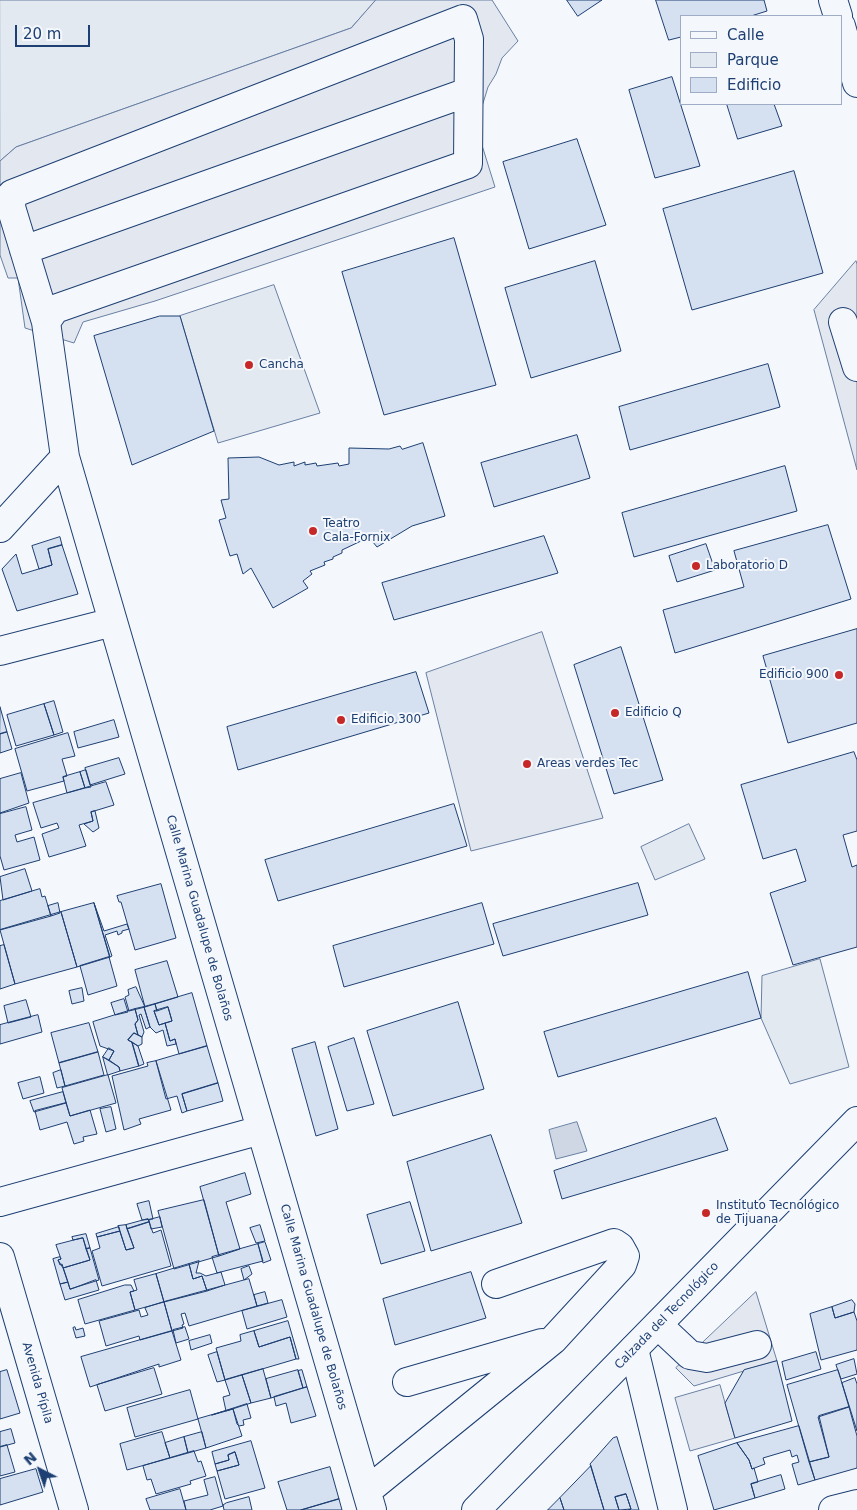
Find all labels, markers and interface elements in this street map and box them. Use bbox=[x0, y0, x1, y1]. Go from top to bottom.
scale bar bbox=[18, 15, 92, 47]
legend bbox=[680, 15, 842, 105]
text: 20 m bbox=[23, 25, 61, 43]
text: Calle bbox=[727, 26, 764, 44]
text: Parque bbox=[727, 51, 779, 69]
text: Edificio bbox=[727, 76, 781, 94]
place label: Cancha bbox=[259, 358, 304, 372]
marker: Cancha bbox=[243, 359, 255, 371]
place label: Teatro Cala-Fornix bbox=[323, 517, 390, 545]
marker: Teatro Cala-Fornix bbox=[307, 525, 319, 537]
place label: Laboratorio D bbox=[706, 559, 788, 573]
marker: Laboratorio D bbox=[690, 560, 702, 572]
place label: Edificio 900 bbox=[759, 668, 829, 682]
marker: Edificio 900 bbox=[833, 669, 845, 681]
place label: Edificio Q bbox=[625, 706, 682, 720]
marker: Edificio Q bbox=[609, 707, 621, 719]
place label: Edificio 300 bbox=[351, 713, 421, 727]
marker: Edificio 300 bbox=[335, 714, 347, 726]
place label: Areas verdes Tec bbox=[537, 757, 638, 771]
marker: Areas verdes Tec bbox=[521, 758, 533, 770]
street label: Calle Marina Guadalupe de Bolaños bbox=[163, 813, 235, 1023]
place label: Instituto Tecnológico de Tijuana bbox=[716, 1199, 839, 1227]
street label: Calle Marina Guadalupe de Bolaños bbox=[277, 1202, 349, 1412]
marker: Instituto Tecnológico de Tijuana bbox=[700, 1207, 712, 1219]
street label: Calzada del Tecnológico bbox=[612, 1259, 722, 1373]
street label: Avenida Pípila bbox=[19, 1341, 55, 1425]
north arrow bbox=[15, 1445, 65, 1495]
text: N bbox=[20, 1449, 40, 1469]

